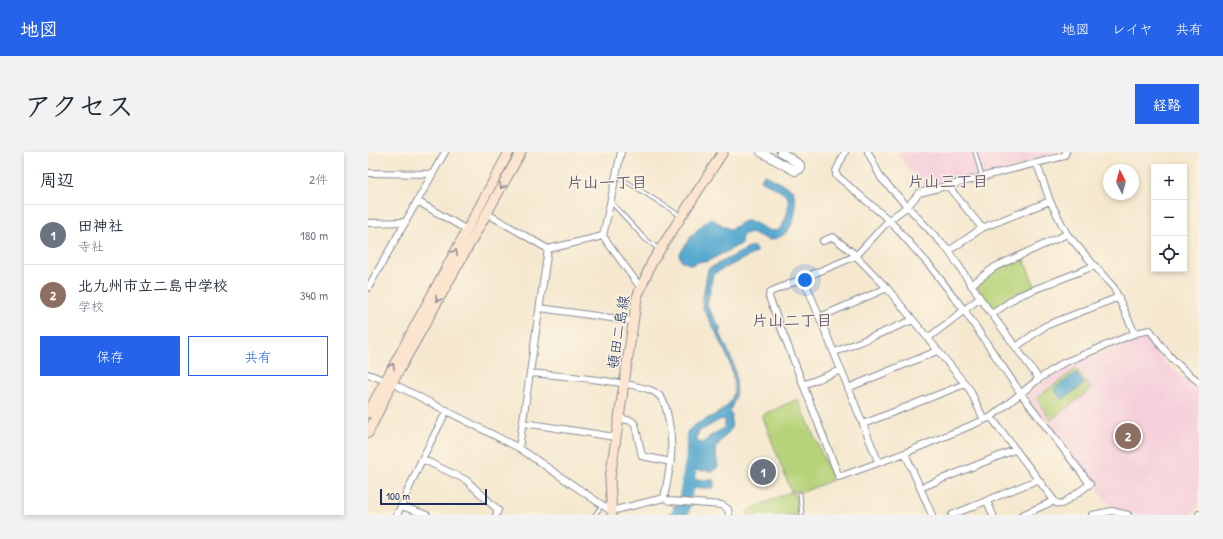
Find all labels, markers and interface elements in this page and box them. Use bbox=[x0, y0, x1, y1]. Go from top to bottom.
text: 地図 bbox=[20, 16, 58, 42]
text: 地図 bbox=[1062, 19, 1090, 38]
text: レイヤ bbox=[1112, 19, 1153, 38]
text: 共有 bbox=[1175, 19, 1203, 38]
button: 経路 bbox=[1135, 84, 1199, 124]
text: アクセス bbox=[24, 87, 134, 125]
north arrow bbox=[1103, 164, 1139, 200]
map controls bbox=[1151, 164, 1187, 272]
button: + bbox=[1151, 164, 1187, 200]
text: 周辺 bbox=[40, 168, 74, 191]
text: 2件 bbox=[309, 170, 328, 188]
district label: 片山三丁目 bbox=[908, 170, 988, 192]
district label: 片山一丁目 bbox=[567, 171, 647, 193]
one-way arrow bbox=[500, 182, 507, 189]
button: − bbox=[1151, 200, 1187, 236]
text: 田神社 bbox=[78, 215, 123, 236]
text: 1 bbox=[51, 226, 55, 244]
text: 180 m bbox=[300, 226, 328, 244]
button: locate bbox=[1151, 236, 1187, 272]
text: 寺社 bbox=[78, 237, 104, 255]
one-way arrow bbox=[450, 249, 458, 256]
your location bbox=[795, 270, 815, 290]
text: 北九州市立二島中学校 bbox=[78, 275, 228, 296]
text: 2 bbox=[50, 286, 56, 304]
text: 340 m bbox=[300, 286, 328, 304]
street label: 頓田二島線 bbox=[602, 293, 634, 371]
one-way arrow bbox=[436, 295, 443, 302]
text: 学校 bbox=[78, 297, 104, 315]
district label: 片山二丁目 bbox=[752, 309, 832, 331]
button: 保存 bbox=[40, 336, 180, 376]
button: 共有 bbox=[188, 336, 328, 376]
one-way arrow bbox=[387, 363, 395, 370]
pin: 2 bbox=[1115, 421, 1141, 451]
pin: 1 bbox=[750, 457, 776, 487]
scale bar bbox=[380, 487, 487, 506]
text: 100 m bbox=[386, 489, 410, 503]

